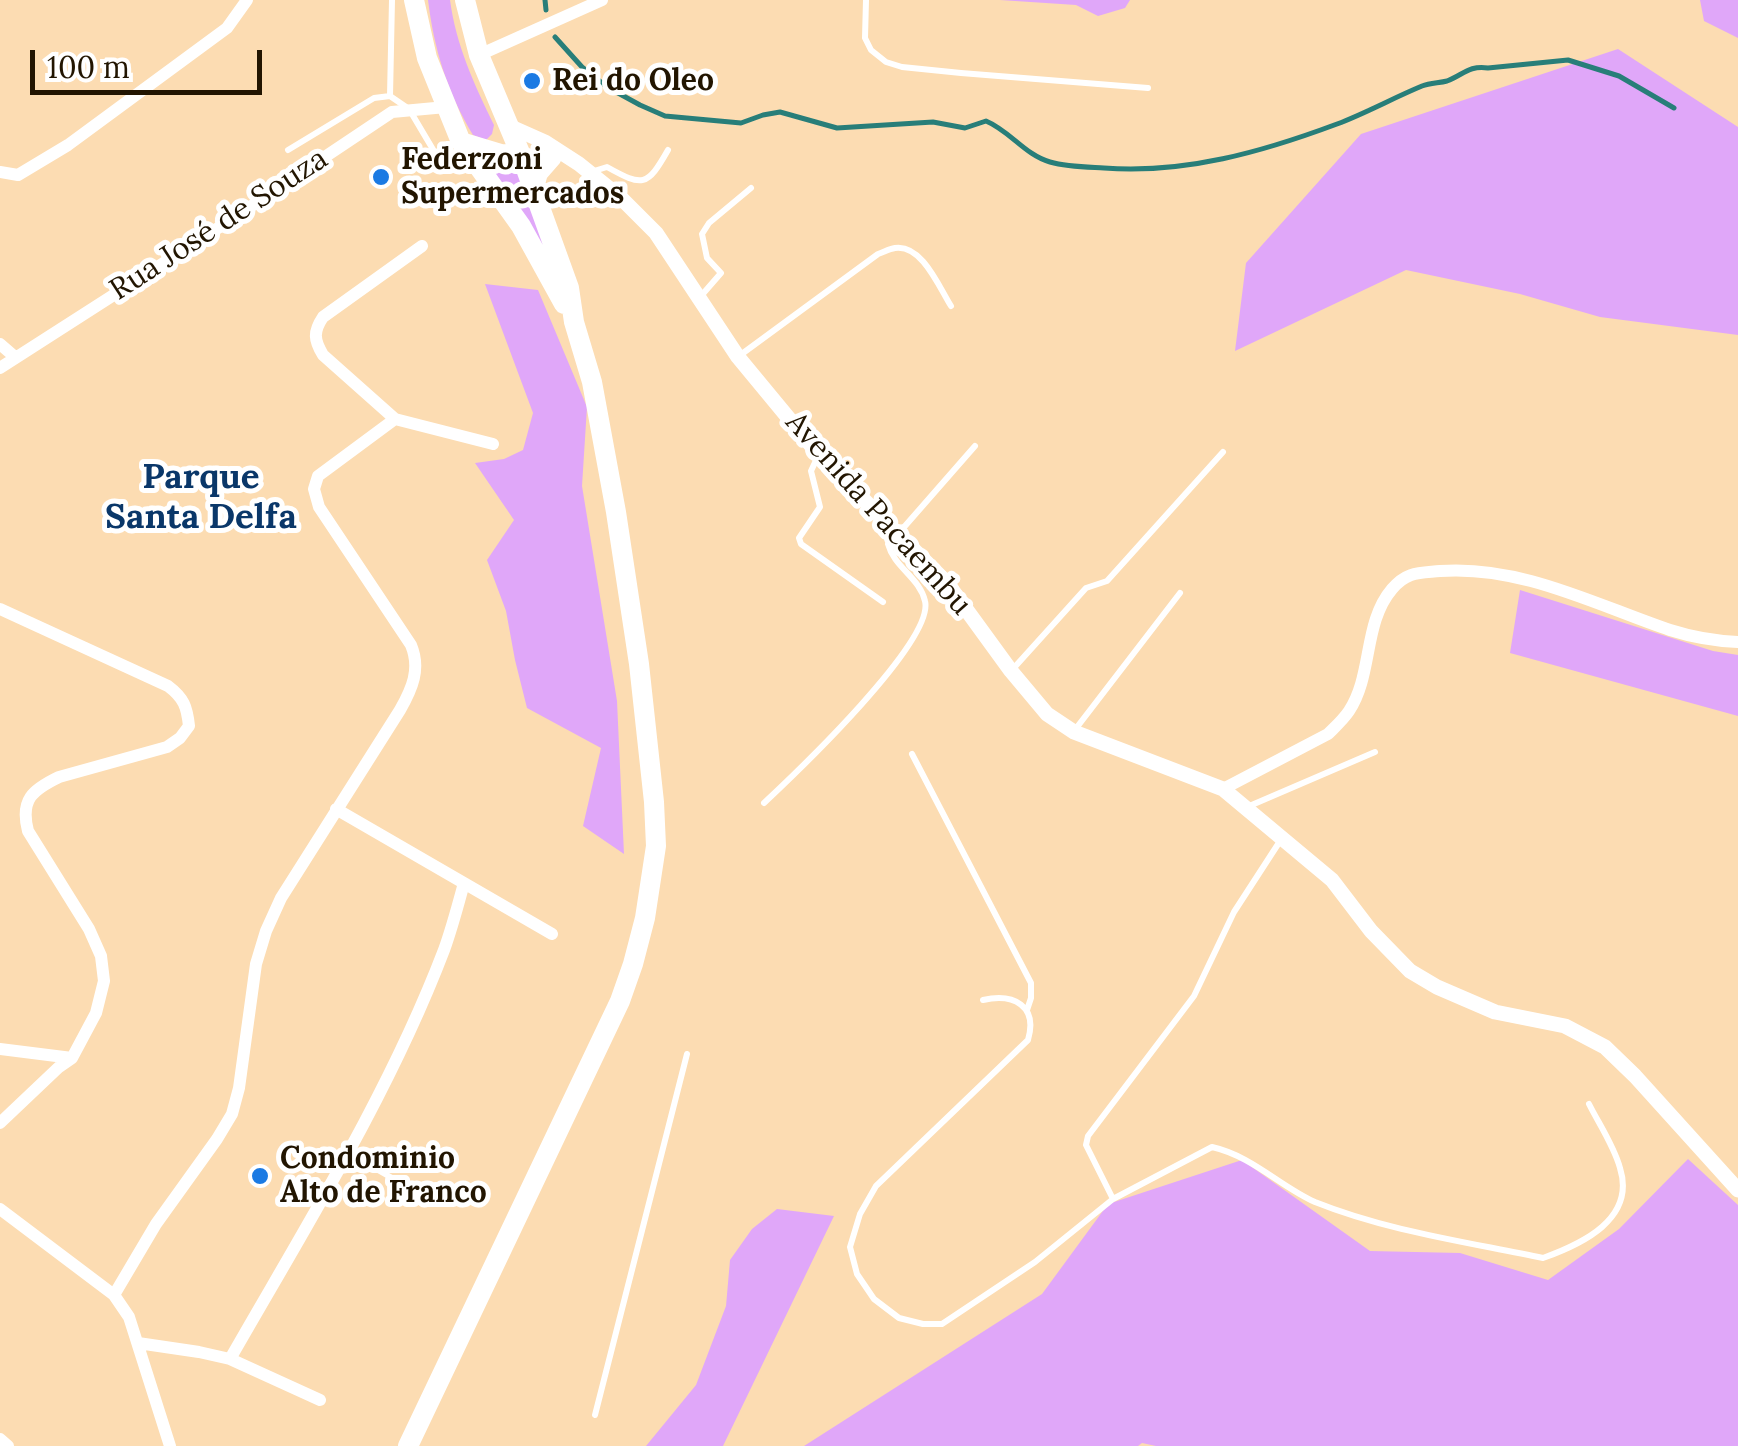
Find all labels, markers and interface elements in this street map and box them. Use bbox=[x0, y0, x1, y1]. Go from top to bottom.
scale bar bbox=[35, 30, 268, 92]
text: 100 m bbox=[47, 48, 130, 86]
place label: Rei do Oleo bbox=[552, 63, 714, 99]
marker: Rei do Oleo bbox=[521, 70, 543, 92]
street label: Rua José de Souza bbox=[103, 141, 335, 309]
place label: Federzoni Supermercados bbox=[401, 142, 624, 212]
marker: Federzoni Supermercados bbox=[370, 166, 392, 188]
street label: Avenida Pacaembu bbox=[777, 405, 979, 623]
district label: Parque Santa Delfa bbox=[105, 457, 297, 539]
place label: Condominio Alto de Franco bbox=[280, 1141, 487, 1212]
marker: Condominio Alto de Franco bbox=[249, 1165, 271, 1187]

